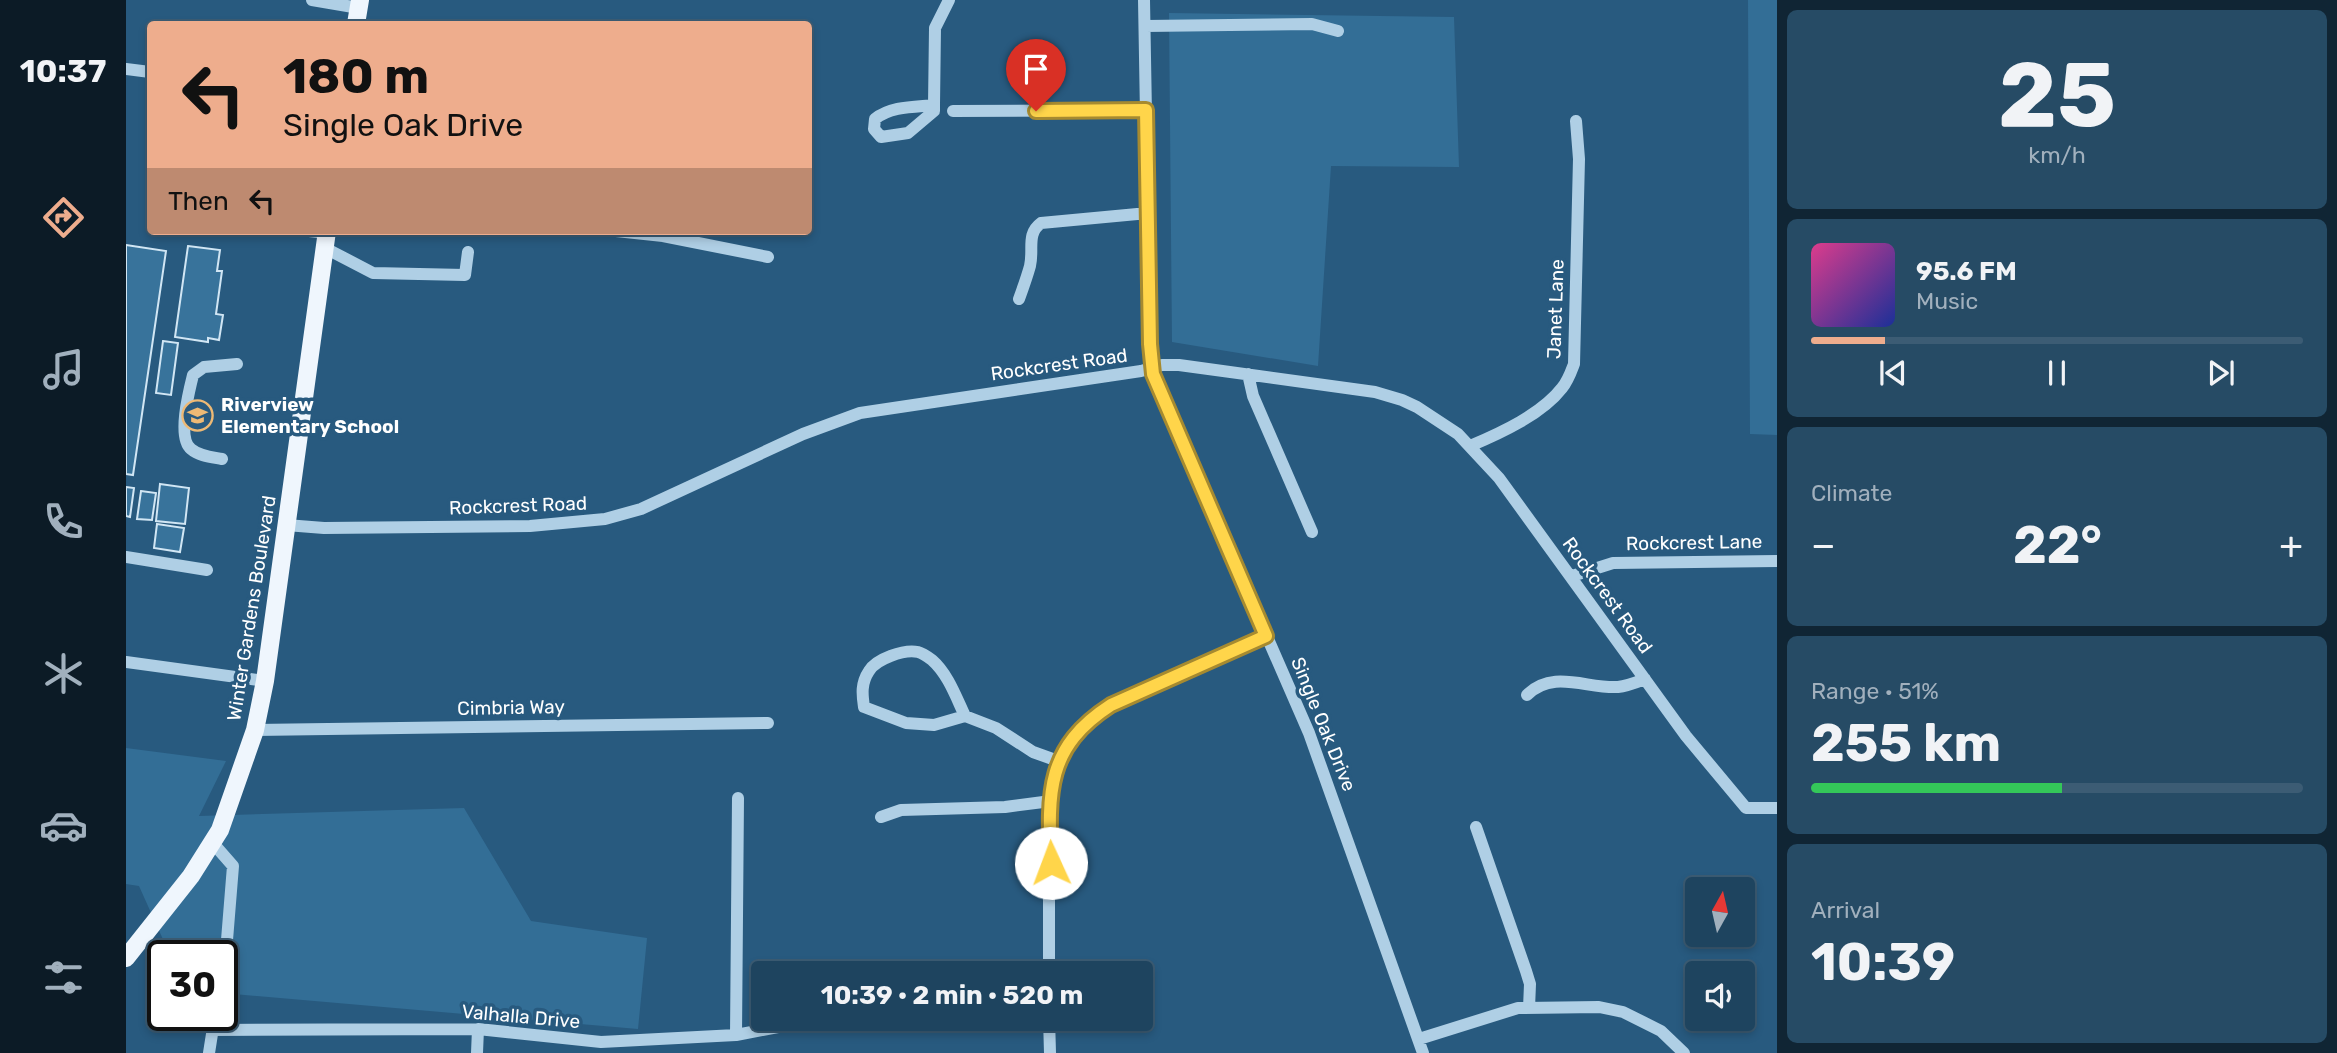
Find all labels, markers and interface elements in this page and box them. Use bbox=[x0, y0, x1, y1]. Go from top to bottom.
pin bbox=[1006, 39, 1066, 111]
text: 25 bbox=[1998, 41, 2116, 149]
text: 180 m bbox=[283, 47, 429, 105]
icon: left bbox=[168, 49, 259, 140]
icon: arrive bbox=[1017, 50, 1055, 88]
text: 10:37 bbox=[20, 52, 106, 90]
text: Single Oak Drive bbox=[283, 106, 523, 144]
text: km/h bbox=[2028, 141, 2086, 169]
icon: left bbox=[243, 182, 281, 220]
text: Then bbox=[168, 186, 229, 217]
icon: directions bbox=[39, 193, 88, 242]
text: 95.6 FM bbox=[1916, 256, 2017, 287]
street label: Janet Lane bbox=[1542, 259, 1569, 359]
text: Music bbox=[1916, 287, 1978, 315]
street label: Rockcrest Road bbox=[989, 344, 1129, 385]
icon: music bbox=[39, 345, 88, 394]
icon: previous bbox=[1874, 354, 1912, 392]
icon: pause bbox=[2038, 354, 2076, 392]
icon: next bbox=[2202, 354, 2240, 392]
place label: Riverview Elementary School bbox=[221, 393, 399, 438]
school or university icon: Riverview Elementary School bbox=[181, 398, 215, 432]
text: Climate bbox=[1811, 479, 1892, 507]
street label: Rockcrest Road bbox=[449, 492, 587, 519]
street label: Winter Gardens Boulevard bbox=[222, 494, 281, 722]
icon: phone bbox=[39, 497, 88, 546]
text: 22° bbox=[2013, 514, 2102, 576]
text: − bbox=[1811, 522, 1836, 568]
text: + bbox=[2279, 522, 2303, 568]
street label: Rockcrest Lane bbox=[1626, 530, 1762, 555]
street label: Rockcrest Road bbox=[1558, 533, 1657, 658]
icon: climate bbox=[39, 649, 88, 698]
street label: Single Oak Drive bbox=[1286, 654, 1361, 795]
text: Range · 51% bbox=[1811, 677, 1939, 705]
street label: Cimbria Way bbox=[457, 695, 565, 720]
text: 255 km bbox=[1811, 712, 2001, 774]
icon: car bbox=[39, 801, 88, 850]
position arrow bbox=[1014, 826, 1088, 900]
north arrow bbox=[1685, 877, 1755, 947]
map controls bbox=[1685, 877, 1755, 1031]
text: Arrival bbox=[1811, 896, 1880, 924]
text: 10:39 bbox=[1811, 931, 1955, 993]
speed limit sign: 30 bbox=[147, 940, 238, 1031]
icon: filters bbox=[39, 953, 88, 1002]
button: sound bbox=[1685, 961, 1755, 1031]
text: 10:39 · 2 min · 520 m bbox=[821, 980, 1083, 1011]
street label: Valhalla Drive bbox=[461, 1000, 581, 1033]

